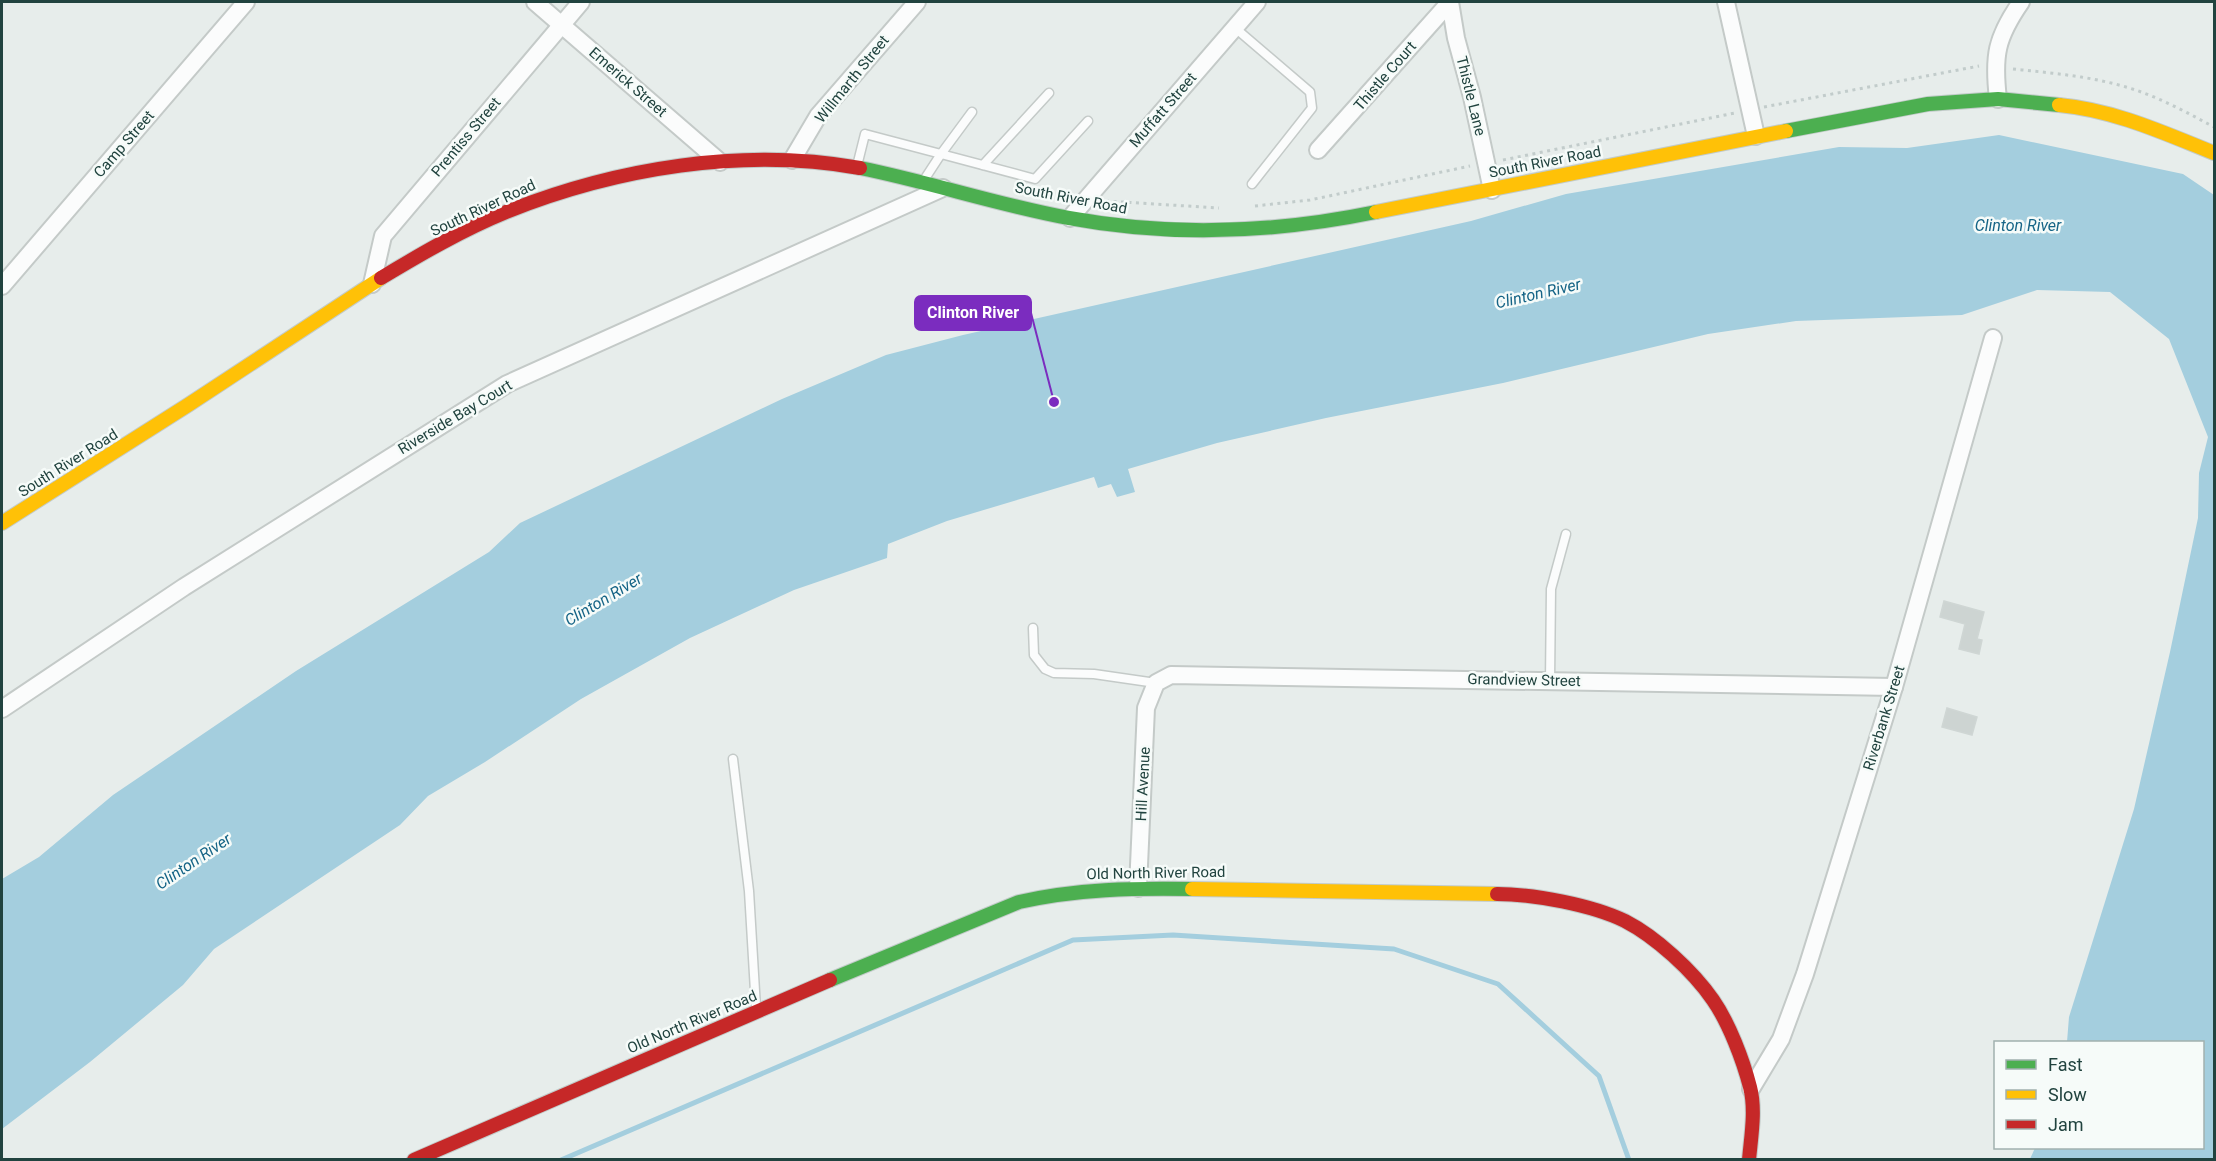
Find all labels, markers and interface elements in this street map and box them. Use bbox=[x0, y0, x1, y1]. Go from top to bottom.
street label: Willmarth Street bbox=[811, 32, 893, 126]
street label: Thistle Court bbox=[1350, 38, 1420, 114]
street label: Emerick Street bbox=[585, 43, 671, 121]
street label: Thistle Lane bbox=[1452, 54, 1490, 138]
street label: Muffatt Street bbox=[1126, 69, 1200, 151]
street label: Prentiss Street bbox=[428, 94, 504, 180]
street label: Camp Street bbox=[90, 107, 158, 181]
street label: South River Road bbox=[1487, 142, 1603, 182]
street label: South River Road bbox=[428, 176, 538, 240]
street label: South River Road bbox=[1013, 178, 1129, 218]
water label: Clinton River bbox=[1975, 216, 2062, 235]
water label: Clinton River bbox=[1494, 274, 1583, 312]
callout: Clinton River bbox=[915, 296, 1031, 330]
text: Clinton River bbox=[927, 303, 1019, 322]
street label: Riverside Bay Court bbox=[395, 376, 515, 458]
street label: South River Road bbox=[15, 425, 121, 501]
water label: Clinton River bbox=[561, 569, 646, 630]
street label: Riverbank Street bbox=[1859, 663, 1909, 773]
street label: Grandview Street bbox=[1467, 670, 1581, 690]
street label: Hill Avenue bbox=[1132, 746, 1154, 822]
water label: Clinton River bbox=[152, 829, 235, 894]
street label: Old North River Road bbox=[1086, 863, 1226, 883]
street label: Old North River Road bbox=[625, 987, 759, 1057]
legend bbox=[1994, 1041, 2204, 1149]
text: Fast bbox=[2048, 1054, 2083, 1075]
text: Slow bbox=[2048, 1084, 2087, 1105]
text: Jam bbox=[2048, 1114, 2084, 1135]

